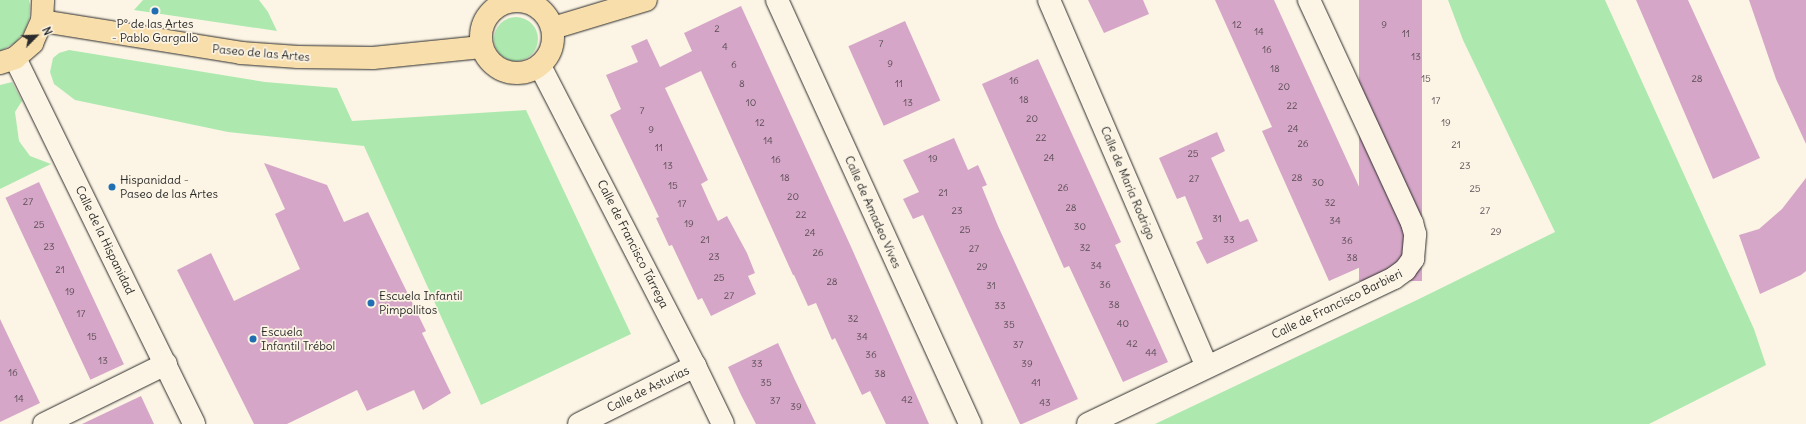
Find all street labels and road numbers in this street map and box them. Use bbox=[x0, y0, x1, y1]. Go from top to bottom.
street label: Paseo de las Artes bbox=[212, 42, 310, 64]
street label: Calle de María Rodrigo bbox=[1098, 124, 1158, 242]
street label: Calle de Amadeo Vives bbox=[842, 153, 904, 271]
street label: Calle de Francisco Tárrega bbox=[594, 177, 672, 311]
street label: Calle de la Hispanidad bbox=[72, 183, 138, 297]
street label: Calle de Francisco Barbieri bbox=[1269, 266, 1405, 342]
street label: Calle de Asturias bbox=[604, 363, 692, 415]

